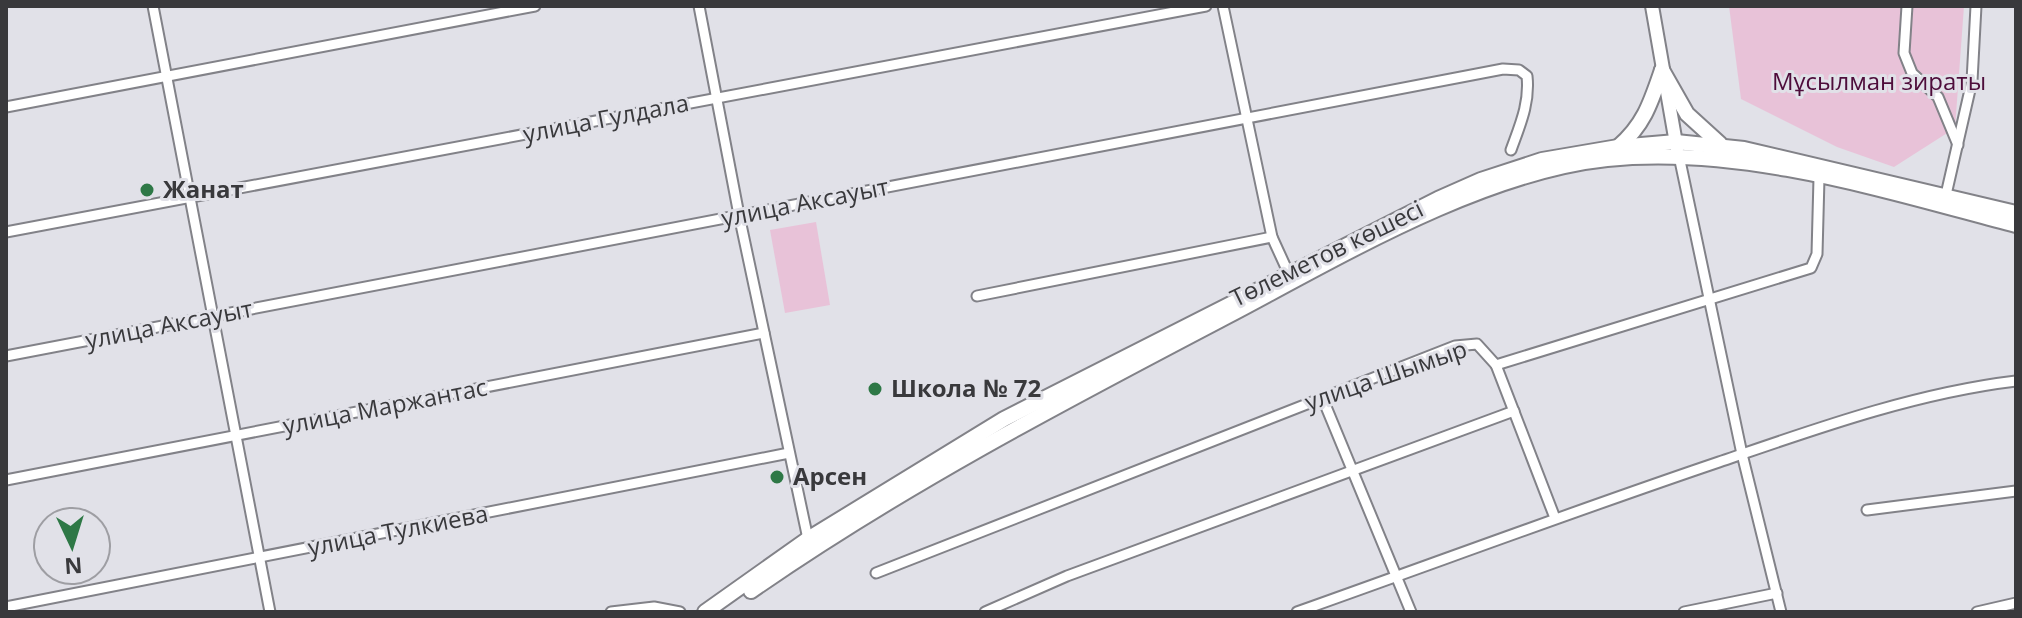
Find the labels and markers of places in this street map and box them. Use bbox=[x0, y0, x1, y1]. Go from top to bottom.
place label: Жанат bbox=[163, 172, 244, 205]
marker: Жанат bbox=[138, 181, 156, 199]
place label: Школа № 72 bbox=[891, 371, 1041, 404]
marker: Школа № 72 bbox=[866, 380, 884, 398]
place label: Арсен bbox=[793, 459, 867, 492]
marker: Арсен bbox=[768, 468, 786, 486]

